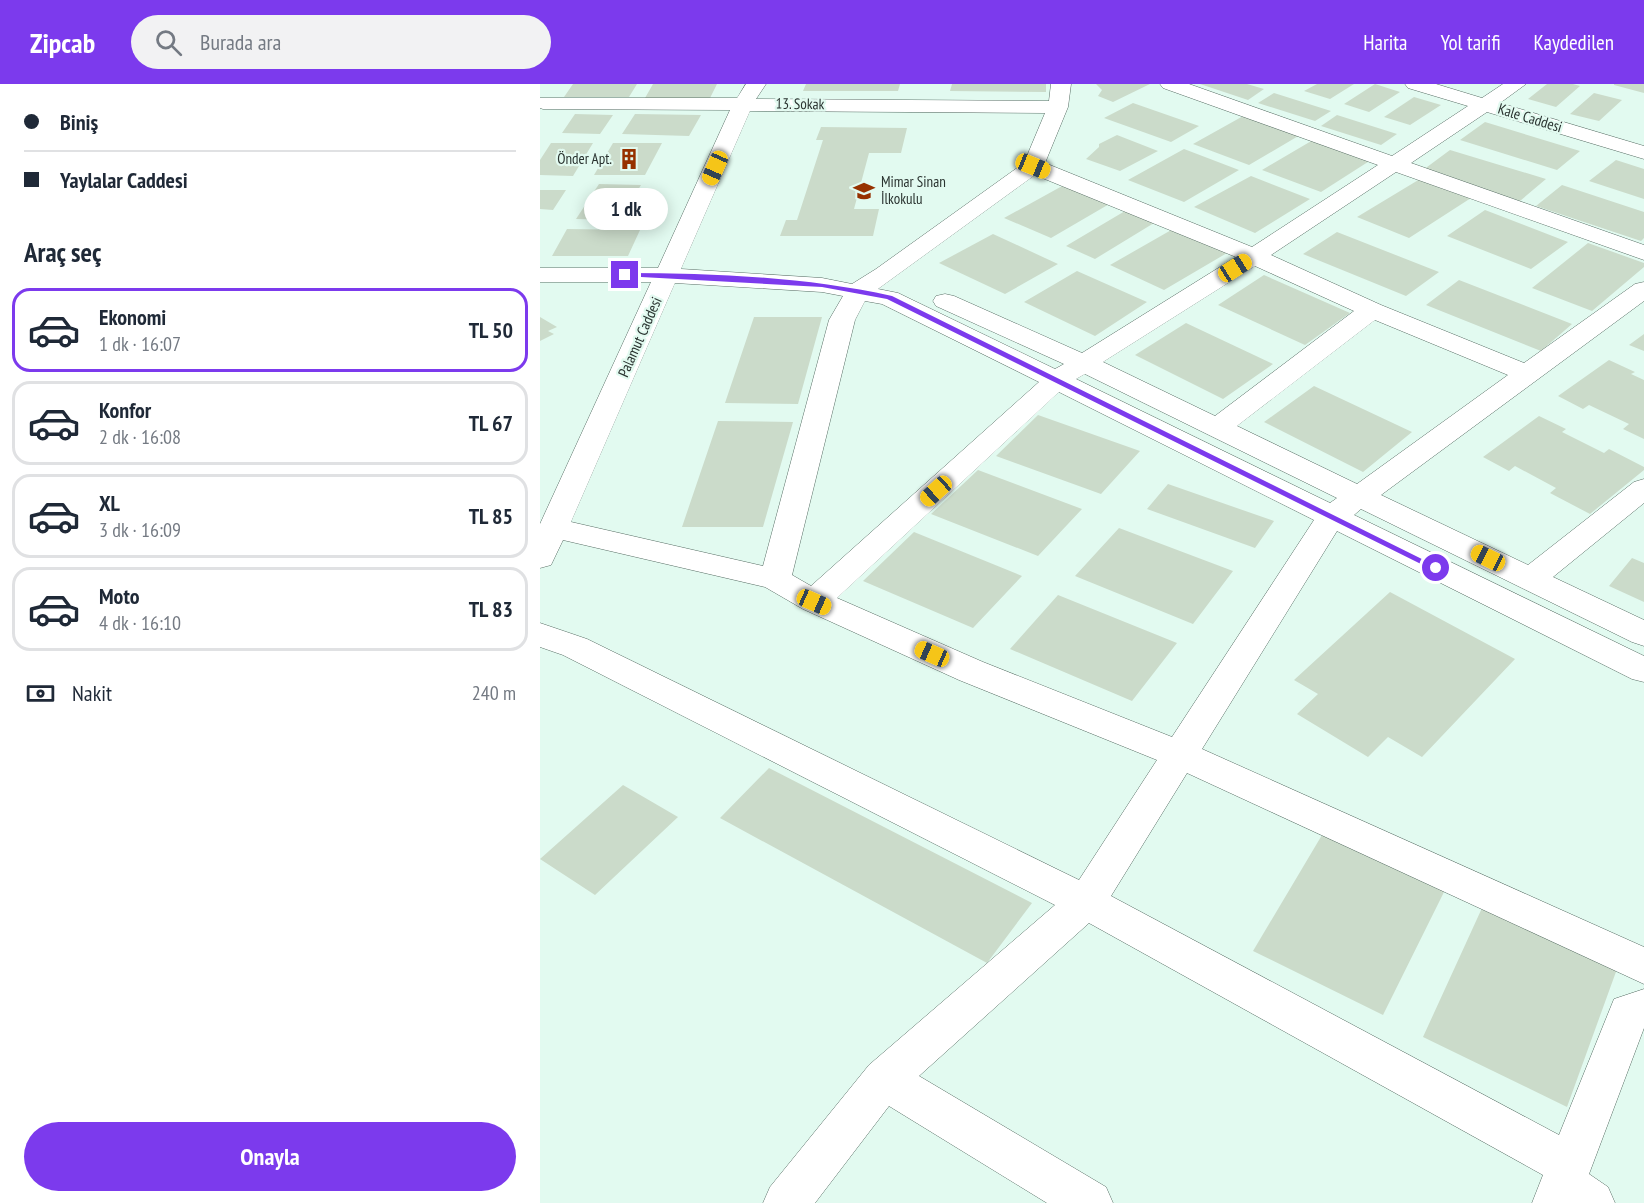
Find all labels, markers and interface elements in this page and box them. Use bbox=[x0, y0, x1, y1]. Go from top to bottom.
search box bbox=[131, 15, 551, 69]
text: Zipcab bbox=[30, 24, 95, 61]
icon: search bbox=[152, 26, 185, 59]
text: Burada ara bbox=[200, 28, 281, 56]
text: Harita bbox=[1363, 29, 1407, 56]
text: Yol tarifi bbox=[1440, 29, 1501, 56]
text: Kaydedilen bbox=[1534, 29, 1614, 56]
street label: 13. Sokak bbox=[775, 94, 825, 113]
street label: Kale Caddesi bbox=[1496, 99, 1565, 136]
text: Biniş bbox=[60, 108, 98, 136]
building icon: Önder Apt. bbox=[617, 147, 641, 171]
car bbox=[699, 148, 731, 188]
place label: Önder Apt. bbox=[557, 149, 612, 168]
car bbox=[1013, 151, 1053, 181]
text: Yaylalar Caddesi bbox=[60, 166, 188, 194]
place label: Mimar Sinan İlkokulu bbox=[881, 172, 946, 208]
school or university icon: Mimar Sinan İlkokulu bbox=[852, 179, 876, 203]
callout: 1 dk bbox=[583, 188, 667, 230]
text: 1 dk bbox=[611, 196, 641, 222]
text: Araç seç bbox=[24, 235, 102, 269]
car bbox=[1215, 251, 1255, 285]
route end bbox=[611, 261, 638, 288]
street label: Palamut Caddesi bbox=[613, 294, 666, 380]
icon: car bbox=[27, 303, 81, 357]
text: Ekonomi bbox=[99, 303, 166, 331]
text: TL 50 bbox=[469, 316, 513, 344]
text: 1 dk · 16:07 bbox=[99, 331, 181, 357]
icon: car bbox=[27, 396, 81, 450]
text: Konfor bbox=[99, 396, 151, 424]
text: TL 67 bbox=[469, 409, 513, 437]
text: 2 dk · 16:08 bbox=[99, 424, 181, 450]
car bbox=[917, 472, 955, 510]
icon: car bbox=[27, 489, 81, 543]
text: XL bbox=[99, 489, 120, 517]
text: TL 85 bbox=[469, 502, 513, 530]
text: 3 dk · 16:09 bbox=[99, 517, 181, 543]
car bbox=[1468, 542, 1508, 574]
route start bbox=[1422, 554, 1449, 581]
icon: car bbox=[27, 582, 81, 636]
text: Moto bbox=[99, 582, 140, 610]
car bbox=[794, 586, 834, 618]
text: TL 83 bbox=[469, 595, 513, 623]
text: 4 dk · 16:10 bbox=[99, 610, 181, 636]
car bbox=[912, 638, 952, 670]
icon: cash bbox=[24, 677, 57, 710]
text: Nakit bbox=[72, 679, 112, 707]
text: 240 m bbox=[472, 680, 516, 706]
button: Onayla bbox=[24, 1122, 516, 1191]

